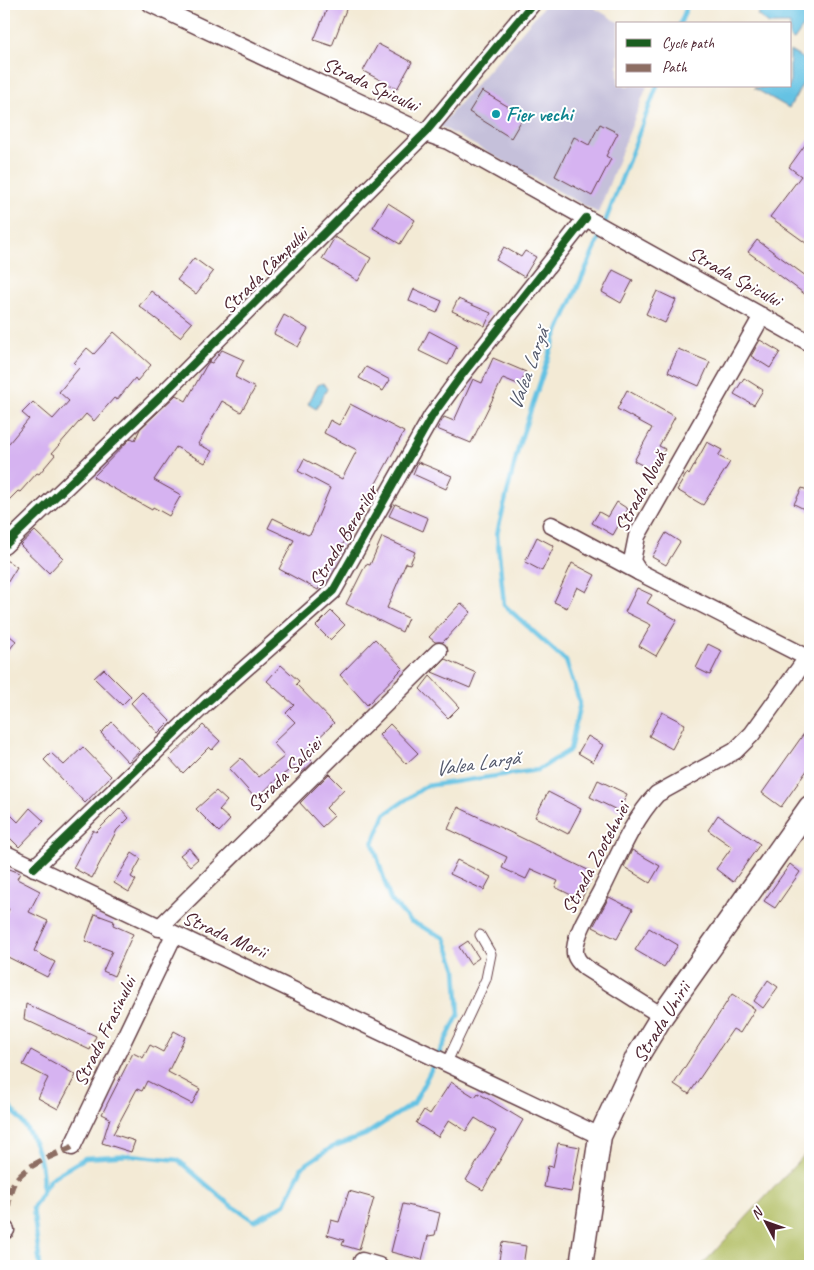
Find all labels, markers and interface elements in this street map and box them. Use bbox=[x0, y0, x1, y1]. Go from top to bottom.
legend bbox=[616, 22, 792, 88]
text: Cycle path bbox=[662, 34, 714, 53]
street label: Strada Spicului bbox=[319, 51, 425, 119]
text: Path bbox=[662, 58, 688, 77]
place label: Fier vechi bbox=[506, 102, 576, 127]
marker: Fier vechi bbox=[490, 108, 502, 120]
street label: Strada Câmpului bbox=[216, 220, 314, 319]
street label: Strada Spicului bbox=[683, 240, 788, 314]
water label: Valea Largă bbox=[501, 320, 556, 413]
street label: Strada Nouă bbox=[609, 444, 673, 536]
street label: Strada Berarilor bbox=[303, 479, 385, 592]
street label: Strada Salciei bbox=[242, 730, 329, 817]
water label: Valea Largă bbox=[433, 744, 526, 782]
street label: Strada Zootehniei bbox=[555, 796, 636, 918]
street label: Strada Morii bbox=[179, 905, 273, 965]
street label: Strada Frasinului bbox=[67, 970, 143, 1090]
street label: Strada Unirii bbox=[627, 975, 697, 1067]
north arrow bbox=[742, 1198, 792, 1248]
text: N bbox=[747, 1203, 767, 1223]

